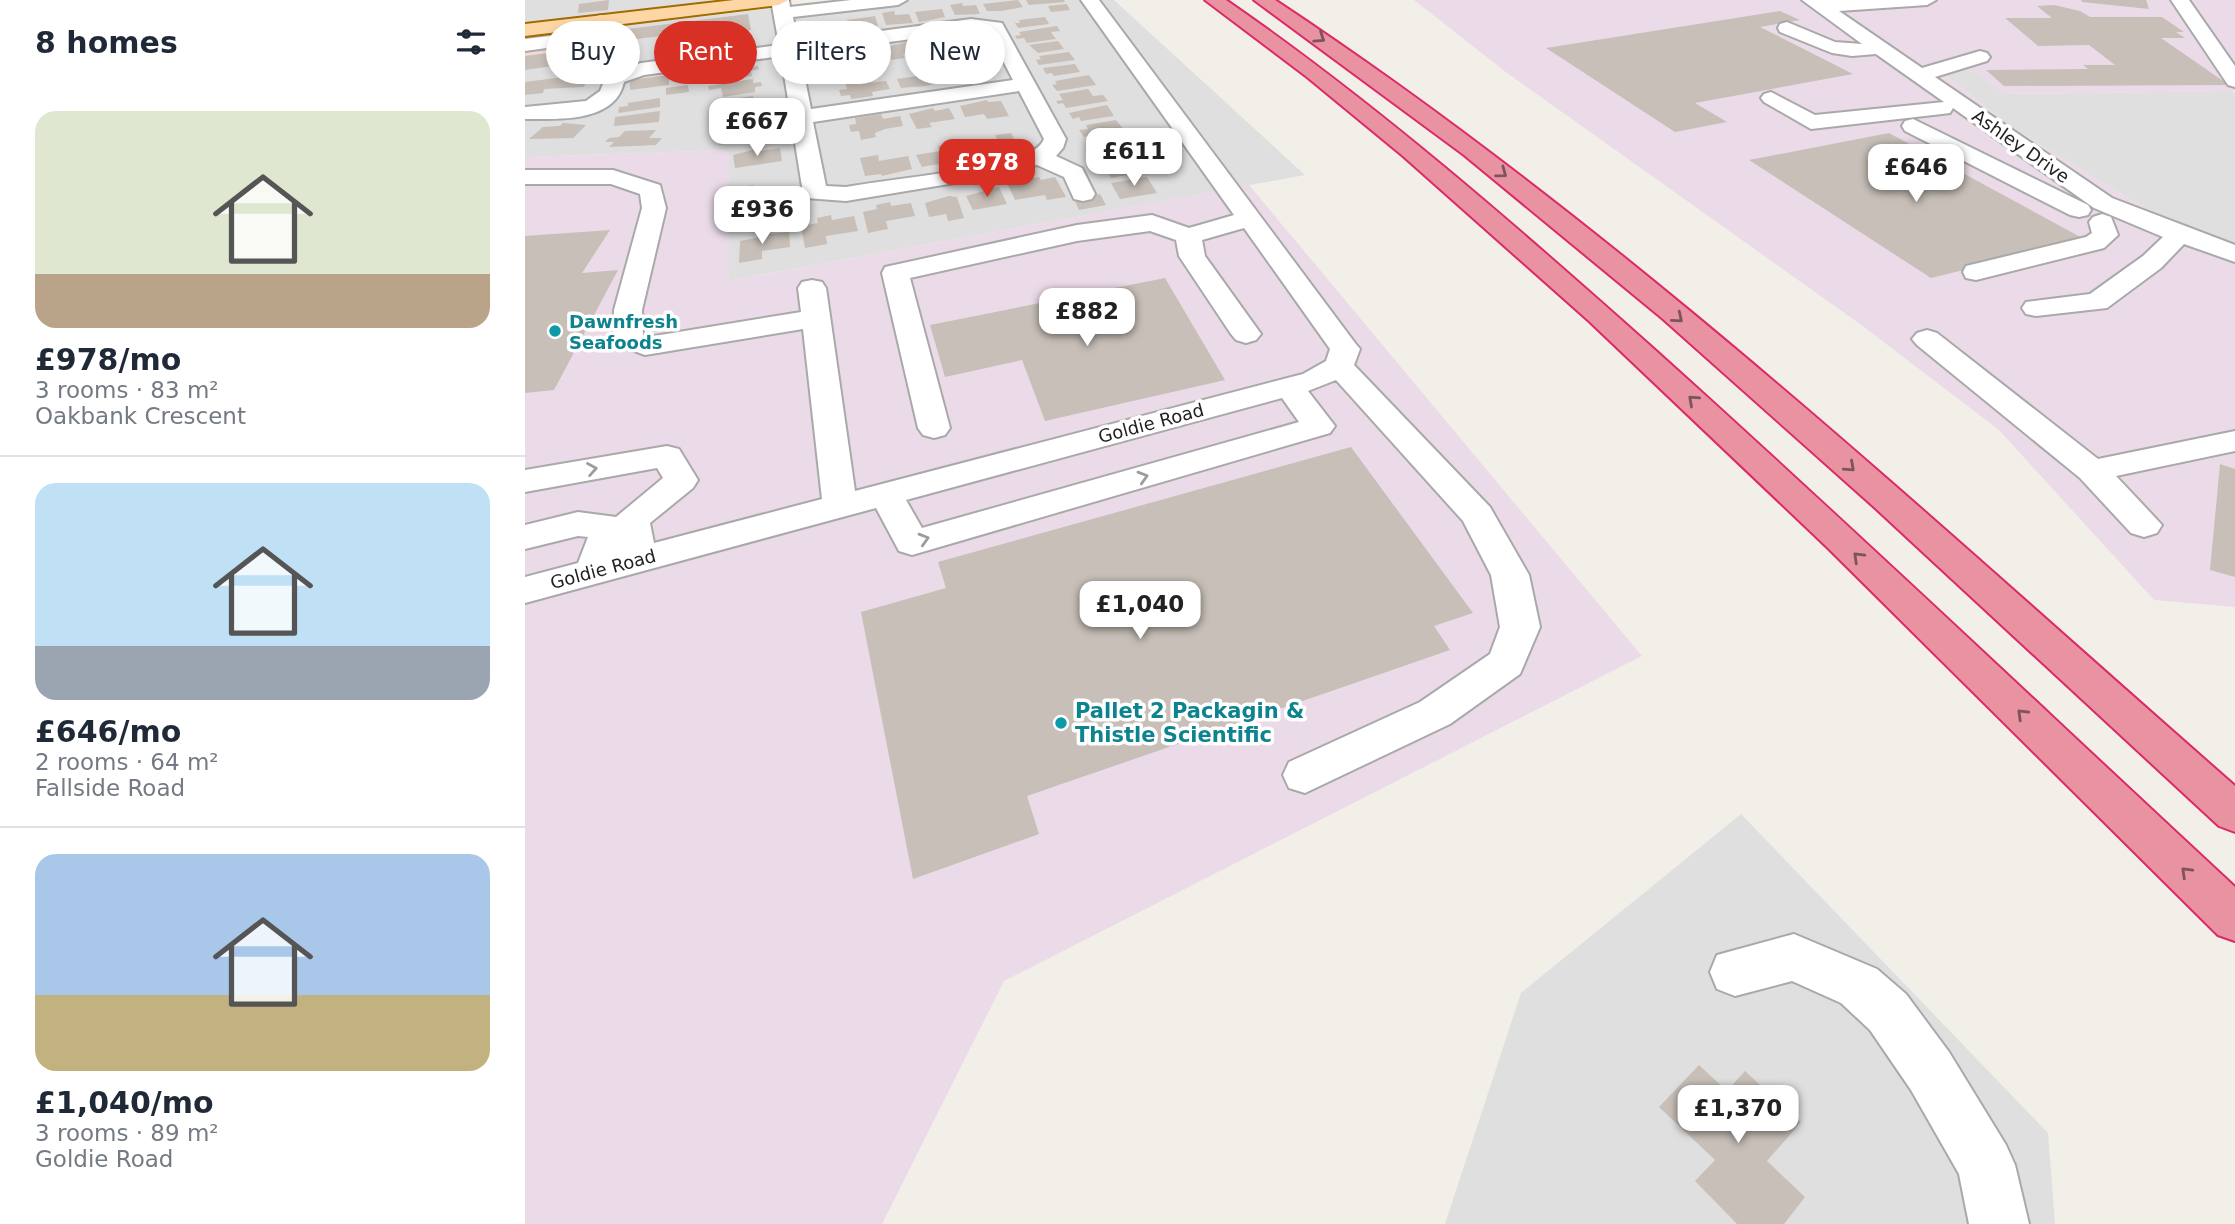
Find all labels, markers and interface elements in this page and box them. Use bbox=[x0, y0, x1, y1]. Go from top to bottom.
chip: Buy bbox=[546, 21, 640, 84]
chip: Rent bbox=[654, 21, 757, 84]
chip: Filters bbox=[771, 21, 891, 84]
chip: New bbox=[905, 21, 1005, 84]
icon: filters bbox=[452, 23, 490, 61]
text: 8 homes bbox=[35, 25, 178, 60]
one-way arrow bbox=[1312, 29, 1325, 42]
pin: £667 bbox=[716, 99, 798, 158]
street label: Ashley Drive bbox=[1968, 105, 2074, 187]
text: £667 bbox=[725, 108, 789, 134]
pin: £611 bbox=[1093, 128, 1175, 188]
text: £611 bbox=[1102, 138, 1166, 164]
pin: £978 bbox=[946, 140, 1028, 199]
pin: £646 bbox=[1875, 144, 1957, 204]
text: £978 bbox=[955, 149, 1019, 175]
text: £646 bbox=[1884, 154, 1948, 180]
icon: home bbox=[200, 156, 326, 282]
one-way arrow bbox=[1494, 165, 1507, 178]
pin: £936 bbox=[721, 187, 803, 246]
text: £936 bbox=[730, 196, 794, 222]
pin: £882 bbox=[1046, 288, 1128, 348]
text: £882 bbox=[1055, 298, 1119, 324]
one-way arrow bbox=[1670, 310, 1683, 322]
place label: Dawnfresh Seafoods bbox=[569, 311, 678, 353]
marker: Dawnfresh Seafoods bbox=[547, 323, 563, 339]
text: £978/mo bbox=[35, 342, 181, 377]
text: 3 rooms · 83 m² bbox=[35, 377, 219, 403]
one-way arrow bbox=[1688, 395, 1701, 408]
street label: Goldie Road bbox=[1096, 399, 1206, 447]
text: Oakbank Crescent bbox=[35, 403, 246, 429]
one-way arrow bbox=[1842, 459, 1855, 471]
one-way arrow bbox=[586, 462, 598, 477]
one-way arrow bbox=[1137, 470, 1149, 485]
icon: home bbox=[200, 528, 326, 654]
one-way arrow bbox=[918, 533, 930, 548]
street label: Goldie Road bbox=[548, 545, 658, 593]
one-way arrow bbox=[1853, 552, 1866, 565]
pin: £1,040 bbox=[1083, 582, 1197, 641]
text: £1,040 bbox=[1096, 591, 1184, 617]
place label: Pallet 2 Packagin & Thistle Scientific bbox=[1075, 699, 1304, 747]
one-way arrow bbox=[2017, 710, 2030, 723]
text: £646/mo bbox=[35, 714, 181, 749]
marker: Pallet 2 Packagin & Thistle Scientific bbox=[1053, 715, 1069, 731]
text: 2 rooms · 64 m² bbox=[35, 749, 219, 775]
text: Fallside Road bbox=[35, 775, 185, 801]
one-way arrow bbox=[2181, 868, 2194, 881]
icon: home bbox=[200, 899, 326, 1025]
text: £1,040/mo bbox=[35, 1085, 214, 1120]
pin: £1,370 bbox=[1681, 1086, 1795, 1145]
text: £1,370 bbox=[1694, 1095, 1782, 1121]
text: 3 rooms · 89 m² bbox=[35, 1120, 219, 1146]
text: Goldie Road bbox=[35, 1146, 173, 1172]

